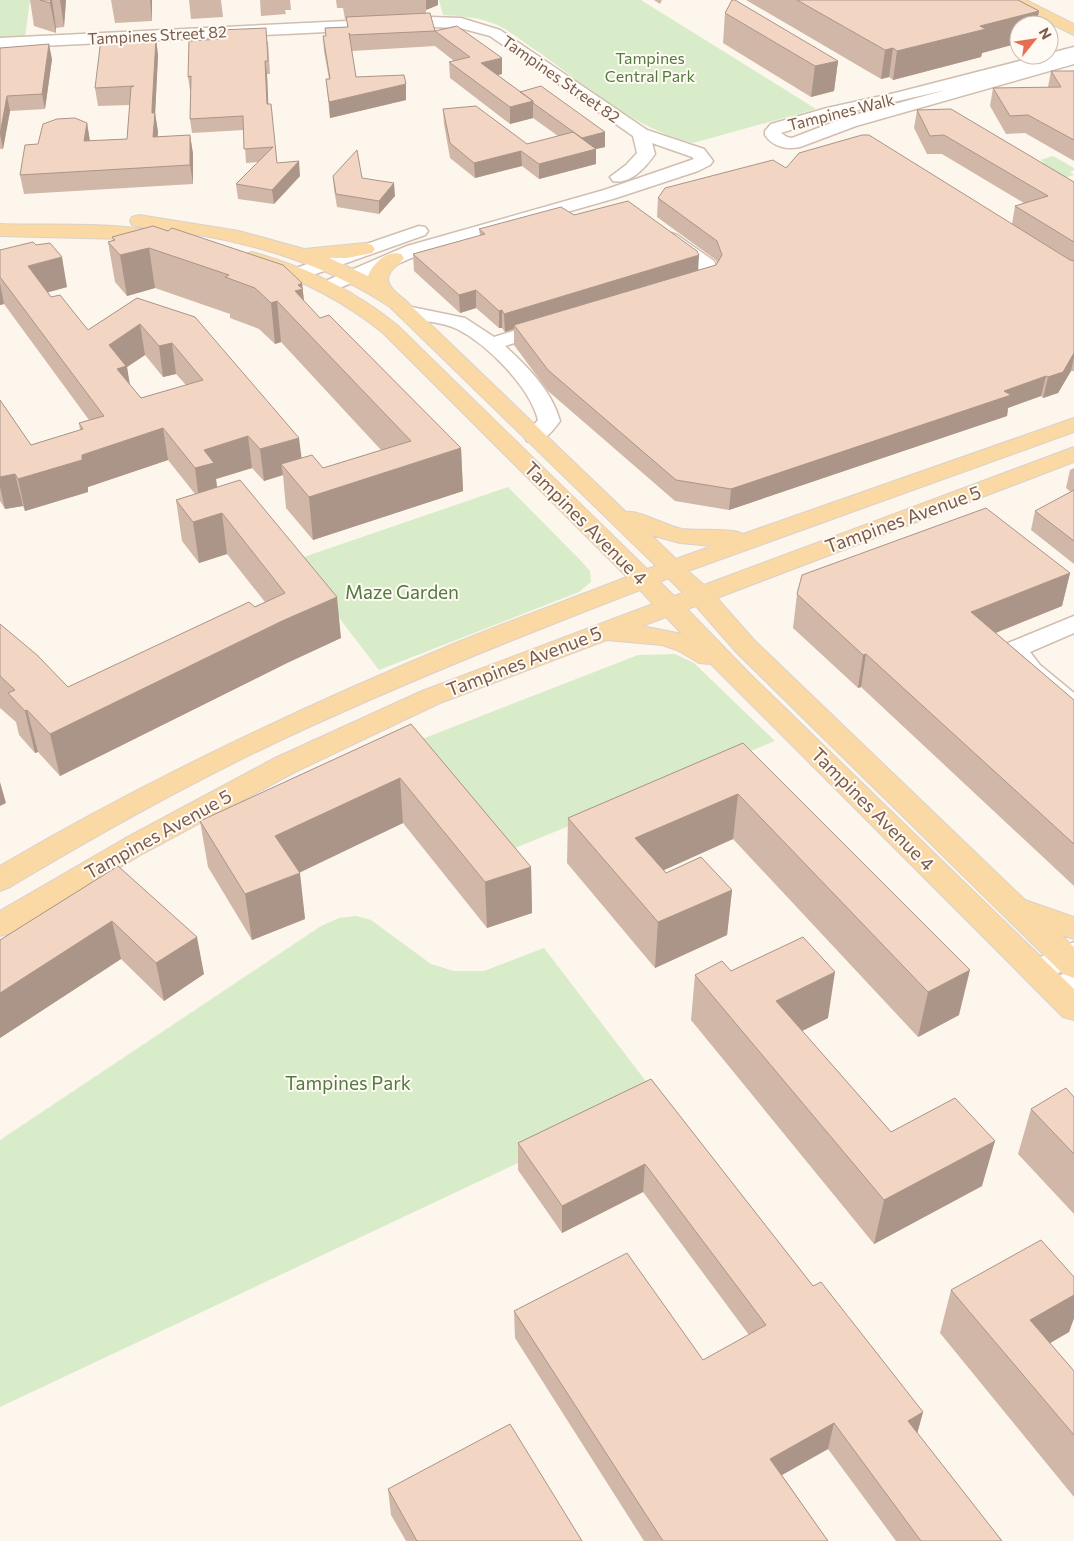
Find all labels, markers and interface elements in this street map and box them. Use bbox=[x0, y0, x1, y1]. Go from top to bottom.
north arrow bbox=[1009, 15, 1059, 65]
street label: Tampines Street 82 bbox=[87, 21, 227, 48]
text: N bbox=[1036, 24, 1056, 42]
street label: Tampines Street 82 bbox=[499, 31, 624, 126]
park label: Tampines Central Park bbox=[605, 48, 695, 85]
street label: Tampines Walk bbox=[786, 89, 897, 134]
street label: Tampines Avenue 4 bbox=[520, 456, 653, 589]
street label: Tampines Avenue 5 bbox=[822, 480, 984, 557]
park label: Maze Garden bbox=[345, 580, 459, 603]
street label: Tampines Avenue 5 bbox=[443, 620, 605, 701]
street label: Tampines Avenue 4 bbox=[807, 742, 940, 875]
street label: Tampines Avenue 5 bbox=[80, 784, 235, 883]
park label: Tampines Park bbox=[285, 1071, 411, 1094]

